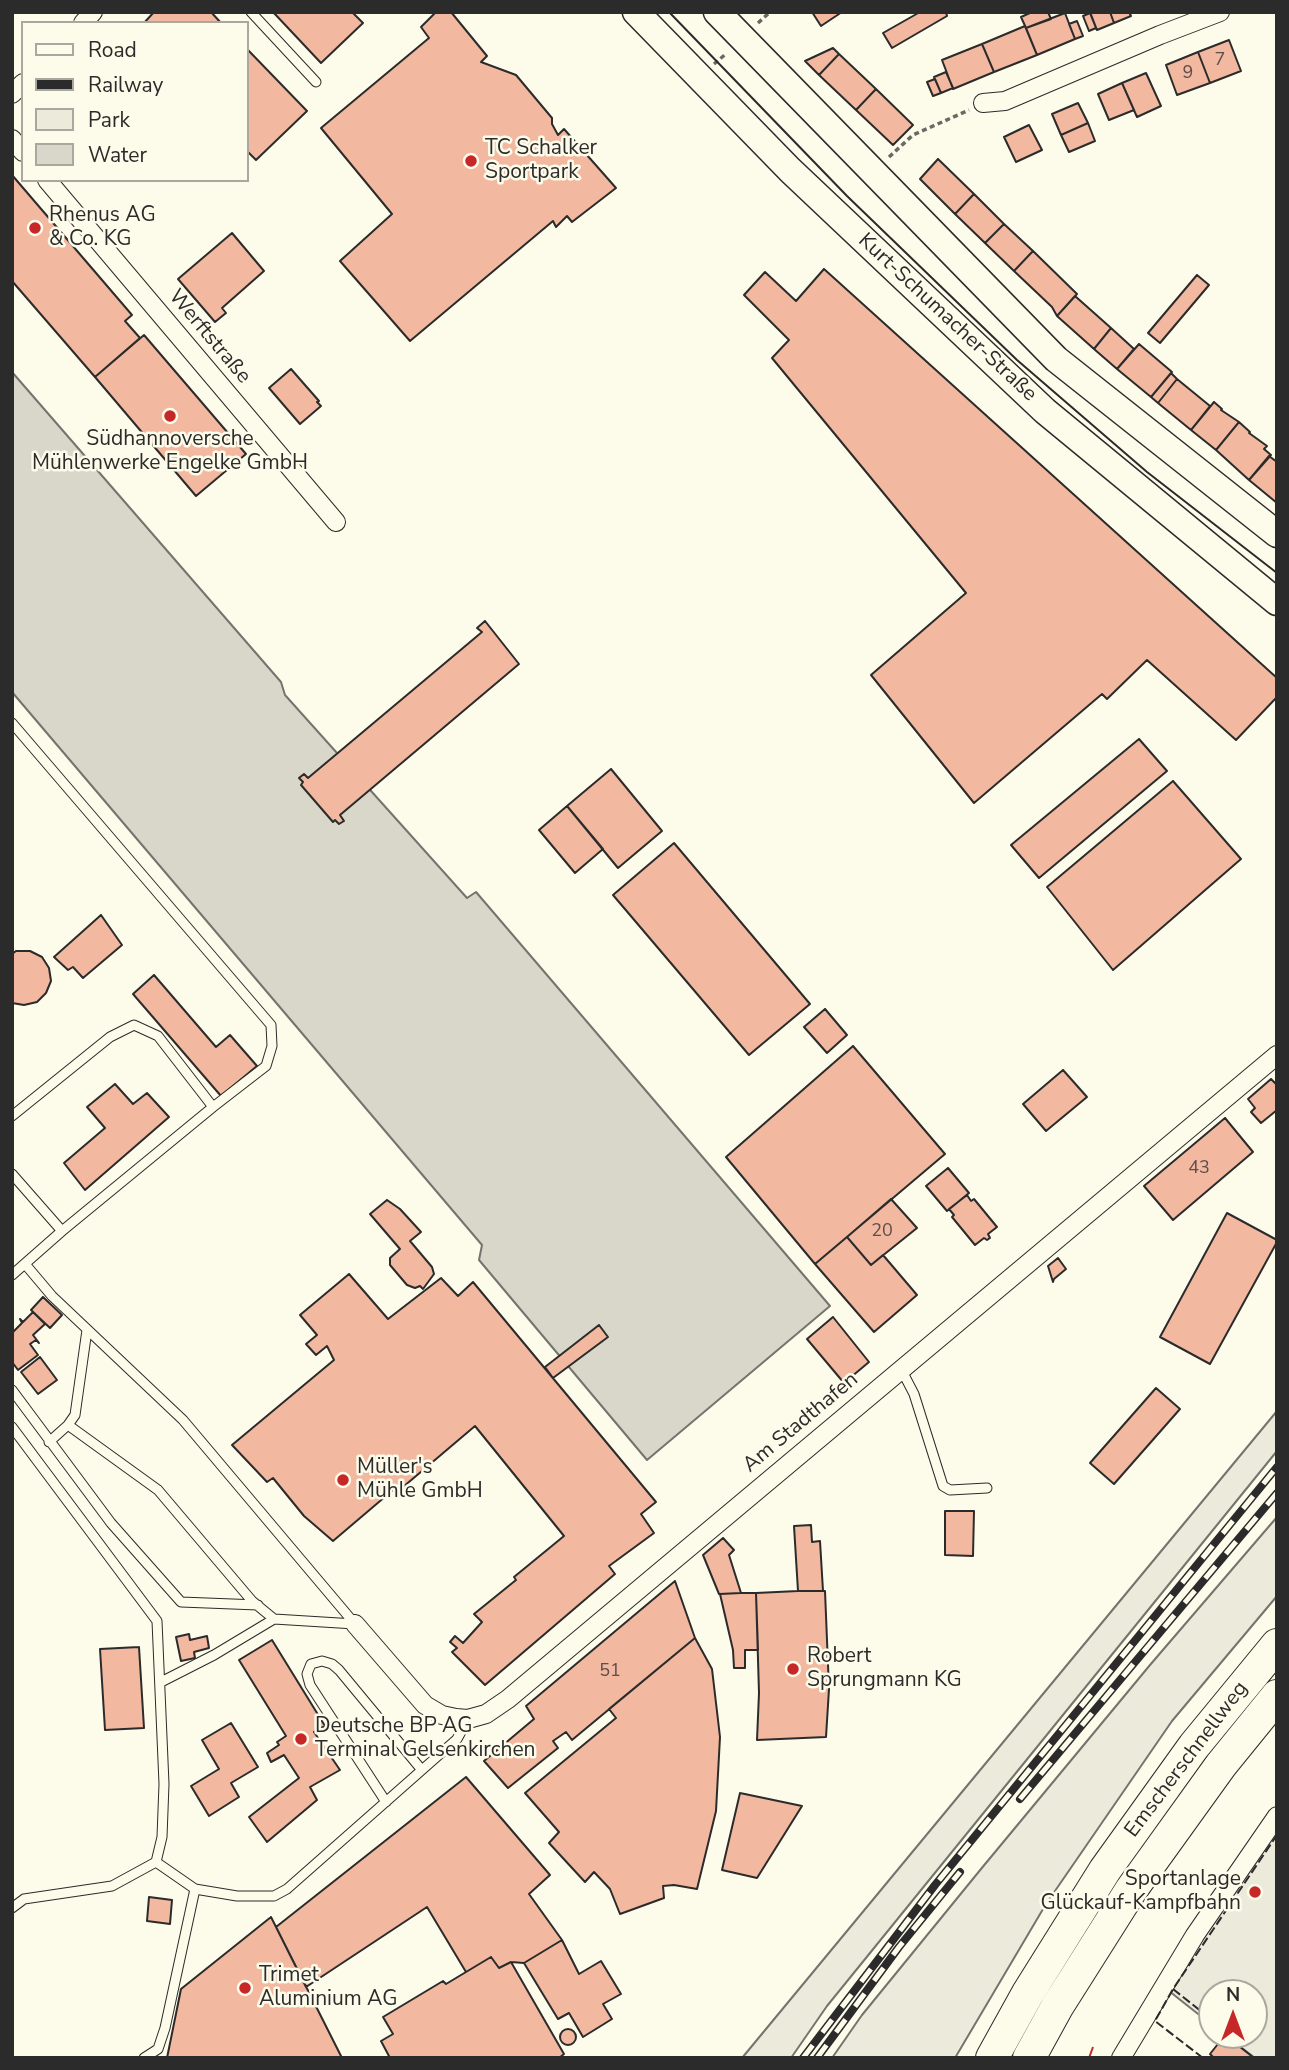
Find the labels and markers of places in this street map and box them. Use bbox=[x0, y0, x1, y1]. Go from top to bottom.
place label: TC Schalker Sportpark bbox=[485, 136, 597, 186]
marker: TC Schalker Sportpark bbox=[463, 153, 479, 169]
place label: Rhenus AG & Co. KG bbox=[49, 203, 156, 253]
marker: Rhenus AG & Co. KG bbox=[27, 220, 43, 236]
marker: Südhannoversche Mühlenwerke Engelke GmbH bbox=[162, 408, 178, 424]
place label: Südhannoversche Mühlenwerke Engelke GmbH bbox=[32, 427, 308, 477]
place label: Müller's Mühle GmbH bbox=[357, 1455, 483, 1505]
marker: Müller's Mühle GmbH bbox=[335, 1472, 351, 1488]
place label: Robert Sprungmann KG bbox=[807, 1644, 962, 1694]
marker: Robert Sprungmann KG bbox=[785, 1661, 801, 1677]
place label: Deutsche BP AG Terminal Gelsenkirchen bbox=[315, 1714, 535, 1764]
marker: Deutsche BP AG Terminal Gelsenkirchen bbox=[293, 1731, 309, 1747]
place label: Sportanlage Glückauf-Kampfbahn bbox=[1040, 1867, 1241, 1917]
marker: Sportanlage Glückauf-Kampfbahn bbox=[1247, 1884, 1263, 1900]
place label: Trimet Aluminium AG bbox=[259, 1963, 397, 2013]
marker: Trimet Aluminium AG bbox=[237, 1980, 253, 1996]

